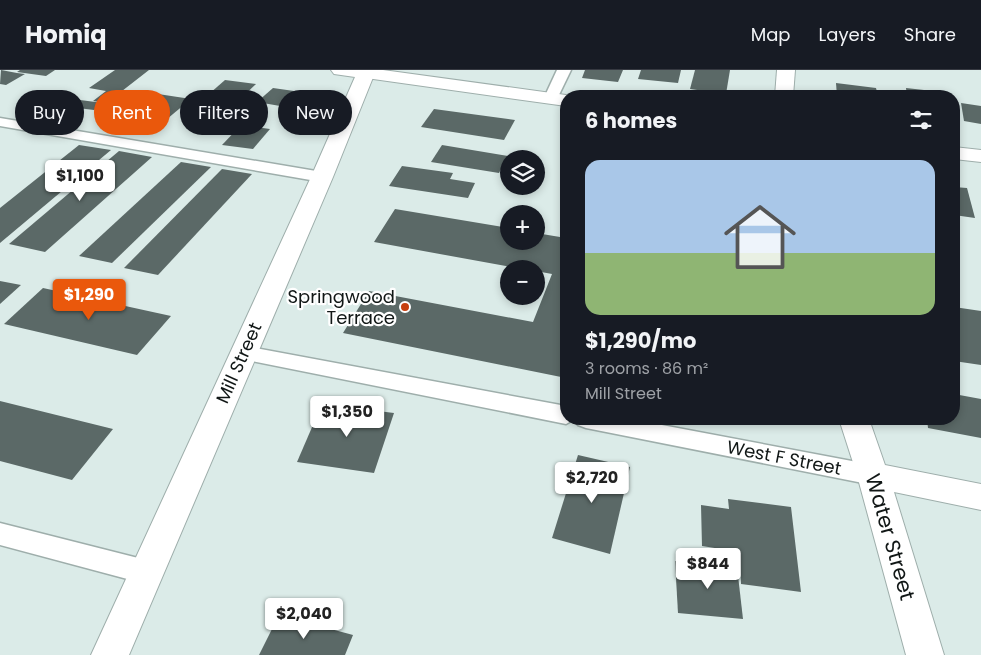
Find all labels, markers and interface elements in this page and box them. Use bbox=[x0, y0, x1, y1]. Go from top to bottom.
text: Homiq bbox=[25, 18, 107, 51]
text: Map bbox=[751, 22, 791, 47]
text: Layers bbox=[819, 22, 876, 47]
text: Share bbox=[904, 22, 956, 47]
chip: Buy bbox=[15, 90, 84, 135]
chip: Rent bbox=[94, 90, 170, 135]
chip: Filters bbox=[180, 90, 268, 135]
chip: New bbox=[278, 90, 352, 135]
text: 6 homes bbox=[585, 106, 677, 135]
icon: filters bbox=[907, 106, 935, 134]
map controls bbox=[500, 150, 545, 305]
button: layers bbox=[500, 150, 545, 195]
pin: $1,100 bbox=[39, 160, 121, 202]
text: $1,100 bbox=[56, 164, 104, 187]
icon: home bbox=[715, 192, 805, 282]
button: + bbox=[500, 205, 545, 250]
button: − bbox=[500, 260, 545, 305]
pin: $1,290 bbox=[48, 278, 130, 321]
text: $1,290 bbox=[64, 283, 114, 306]
place label: Springwood Terrace bbox=[287, 284, 395, 330]
marker: Springwood Terrace bbox=[399, 301, 411, 313]
street label: Mill Street bbox=[210, 318, 268, 407]
text: $1,290/mo bbox=[585, 326, 696, 355]
text: 3 rooms · 86 m² bbox=[585, 357, 708, 380]
text: Mill Street bbox=[585, 382, 662, 405]
pin: $1,350 bbox=[306, 396, 388, 438]
text: $1,350 bbox=[321, 400, 373, 423]
street label: West F Street bbox=[725, 434, 843, 481]
pin: $2,720 bbox=[551, 462, 633, 504]
text: $2,720 bbox=[566, 466, 618, 489]
street label: Water Street bbox=[859, 470, 922, 603]
pin: $844 bbox=[678, 548, 738, 590]
text: $844 bbox=[687, 552, 729, 575]
pin: $2,040 bbox=[263, 598, 345, 640]
text: $2,040 bbox=[276, 602, 332, 625]

